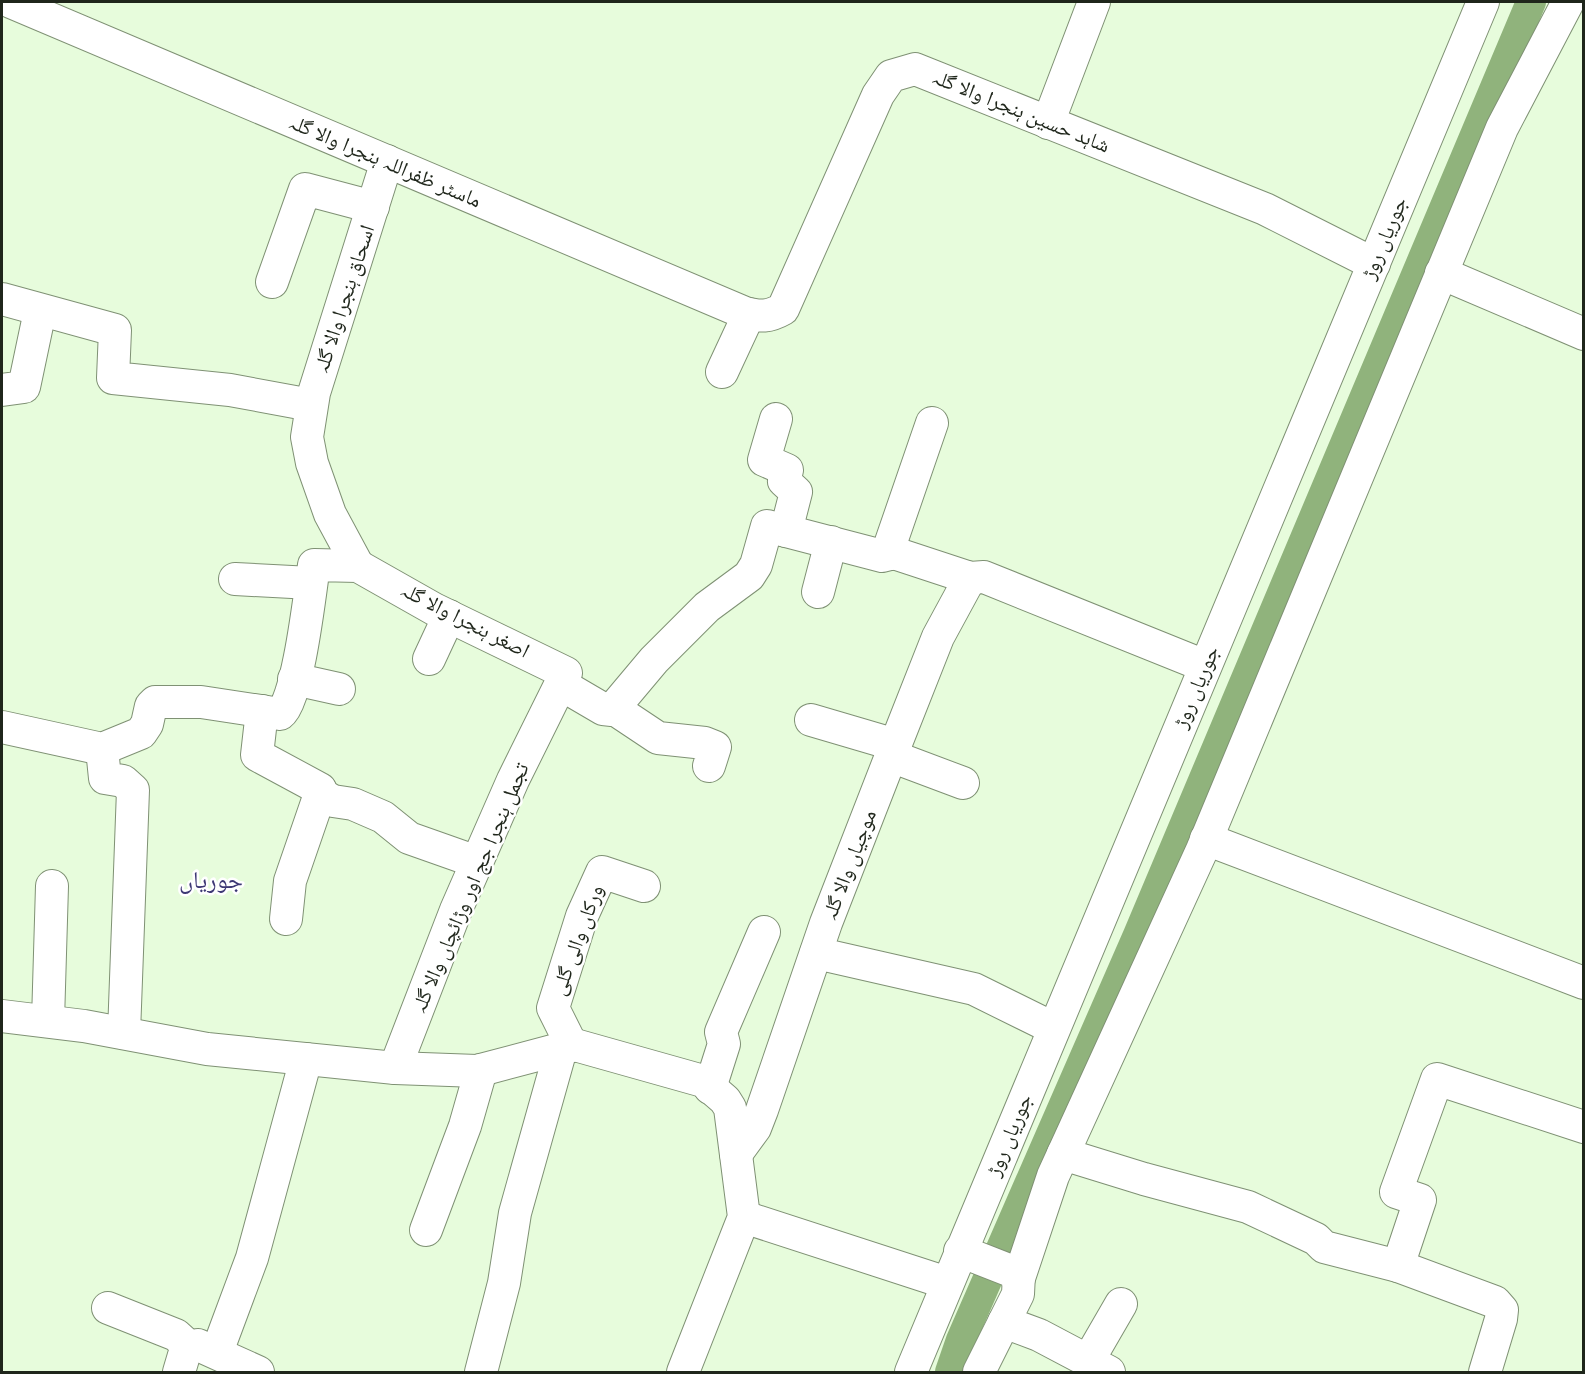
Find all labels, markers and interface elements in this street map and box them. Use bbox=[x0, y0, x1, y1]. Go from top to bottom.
street label: شاہد حسین ہنجرا والا گلہ bbox=[928, 63, 1114, 159]
street label: ماسٹر ظفراللہ ہنجرا والا گلہ bbox=[285, 109, 485, 213]
street label: جوریاں روڑ bbox=[1355, 193, 1412, 284]
street label: اسحاق ہنجرا والا گلہ bbox=[308, 221, 380, 377]
street label: اصغر ہنجرا والا گلہ bbox=[396, 576, 534, 663]
street label: جوریاں روڑ bbox=[1167, 642, 1224, 733]
street label: تجمل ہنجرا جج اور وڑائچاں والا گلہ bbox=[405, 759, 535, 1017]
street label: موچیاں والا گلہ bbox=[816, 806, 881, 924]
district label: جوریاں bbox=[179, 865, 243, 894]
street label: ورکاں والی گلی bbox=[545, 881, 609, 999]
street label: جوریاں روڑ bbox=[980, 1090, 1037, 1181]

